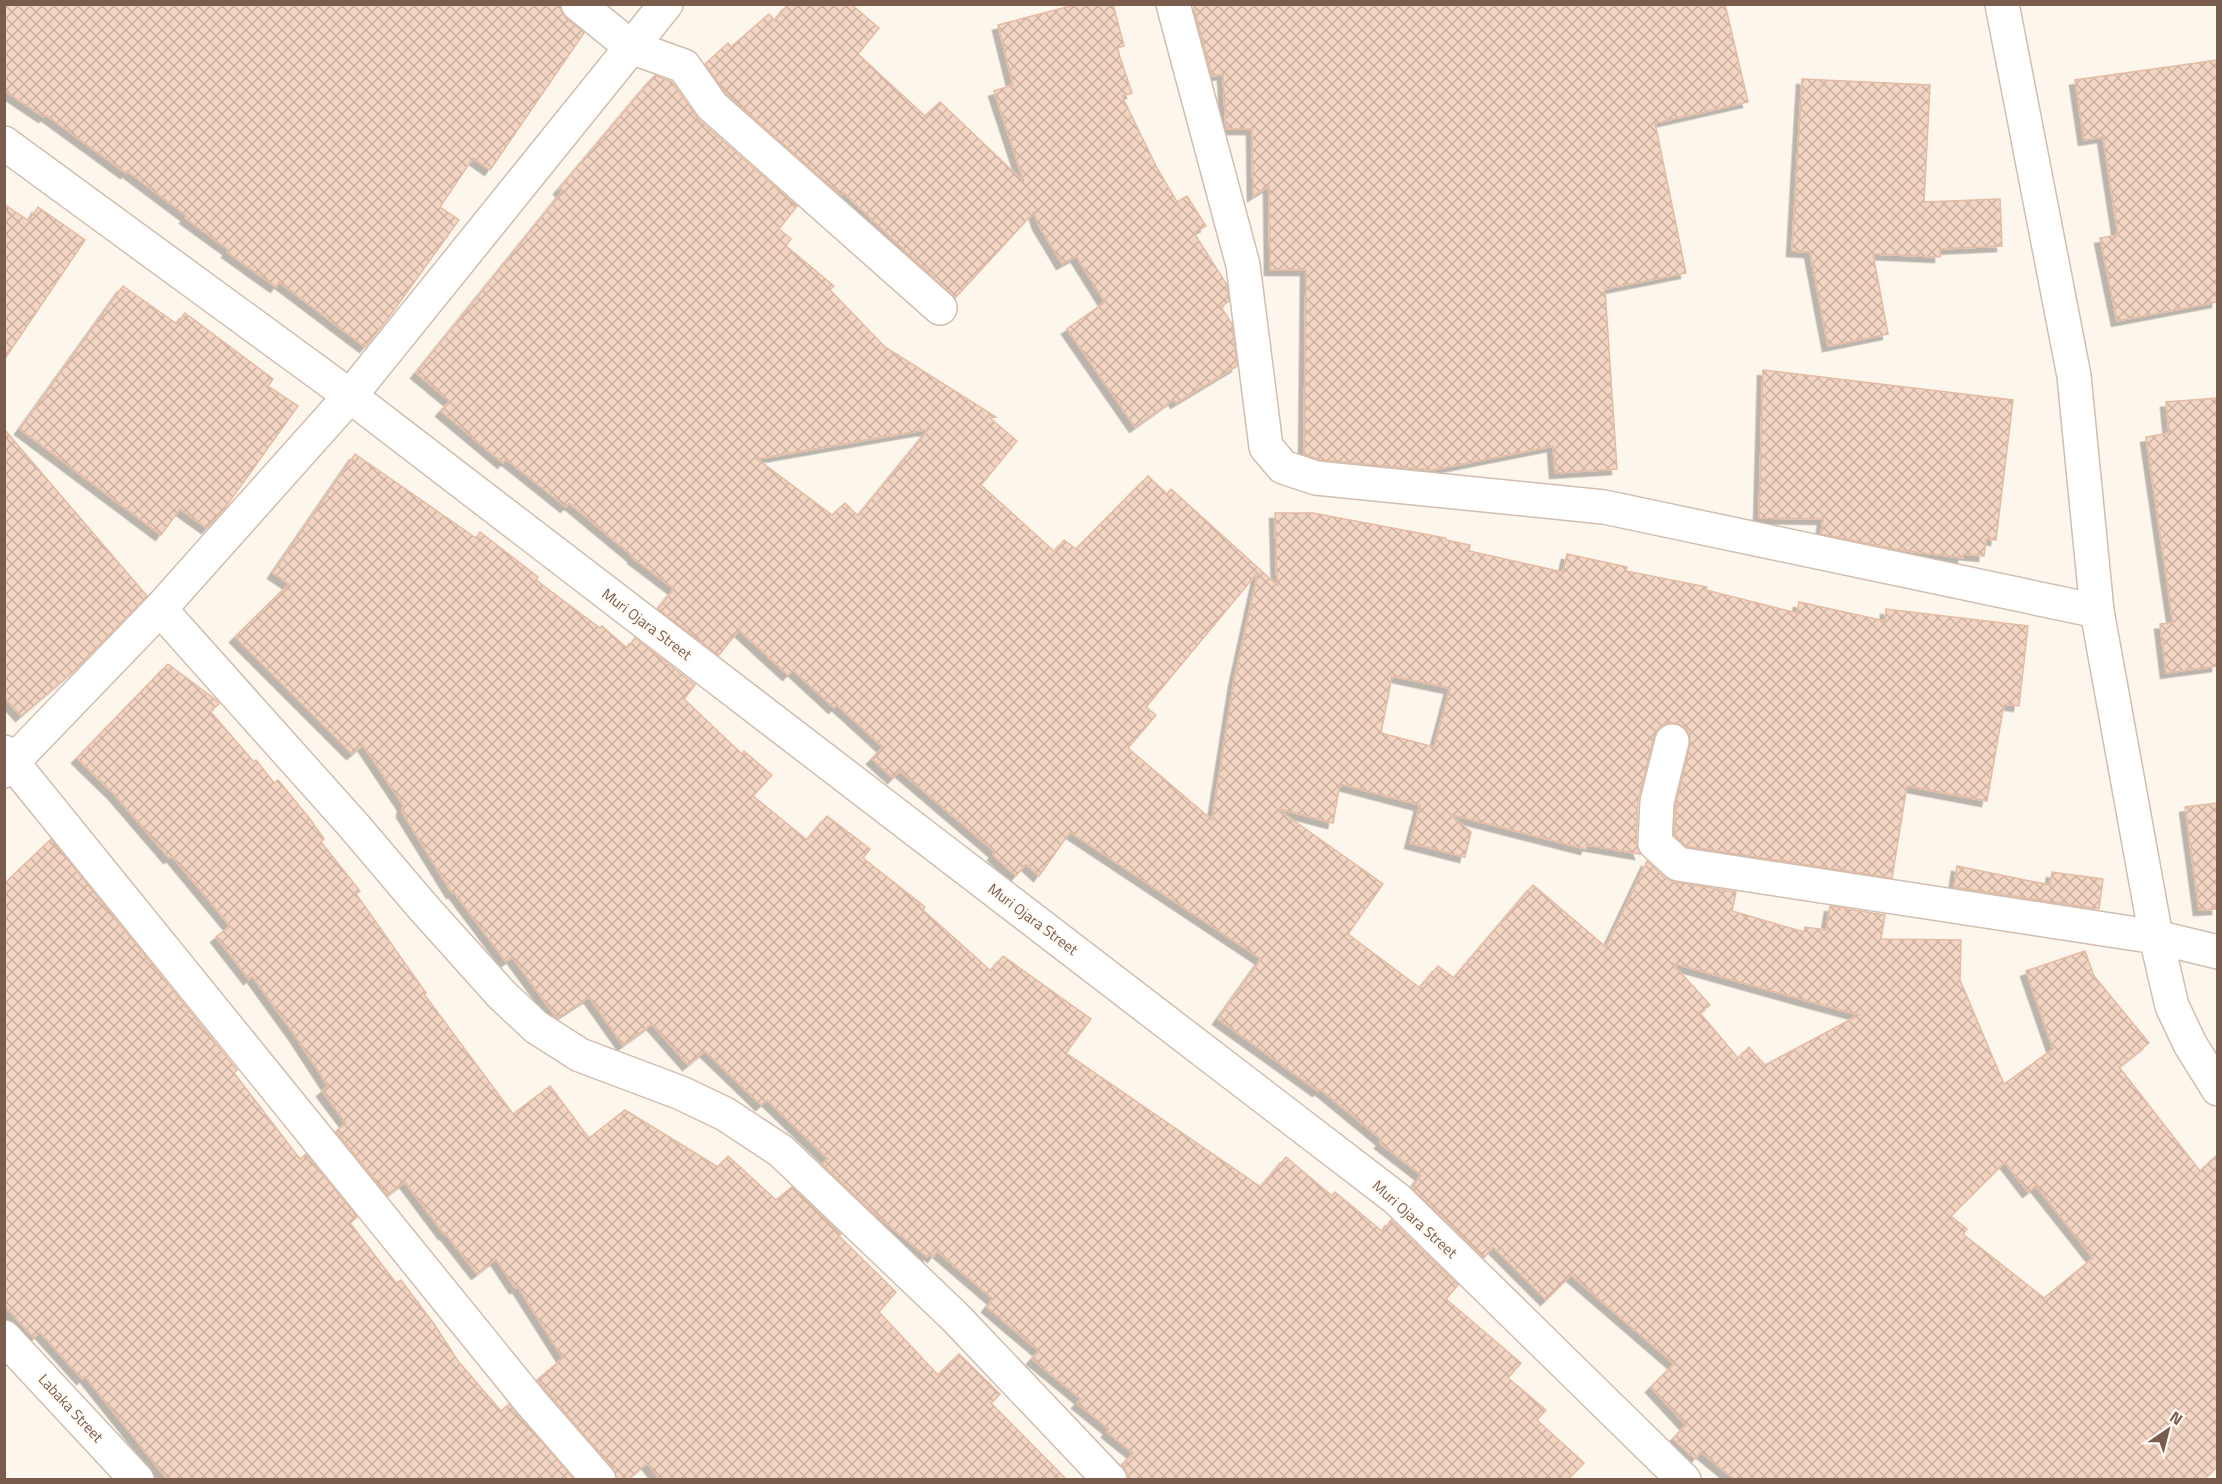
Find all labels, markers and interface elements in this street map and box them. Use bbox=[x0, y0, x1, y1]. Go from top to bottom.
street label: Muri Ojara Street bbox=[597, 582, 698, 666]
street label: Muri Ojara Street bbox=[983, 877, 1084, 961]
street label: Muri Ojara Street bbox=[1367, 1174, 1463, 1264]
street label: Labaka Street bbox=[33, 1368, 109, 1448]
north arrow bbox=[2138, 1400, 2198, 1460]
text: N bbox=[2165, 1405, 2188, 1431]

